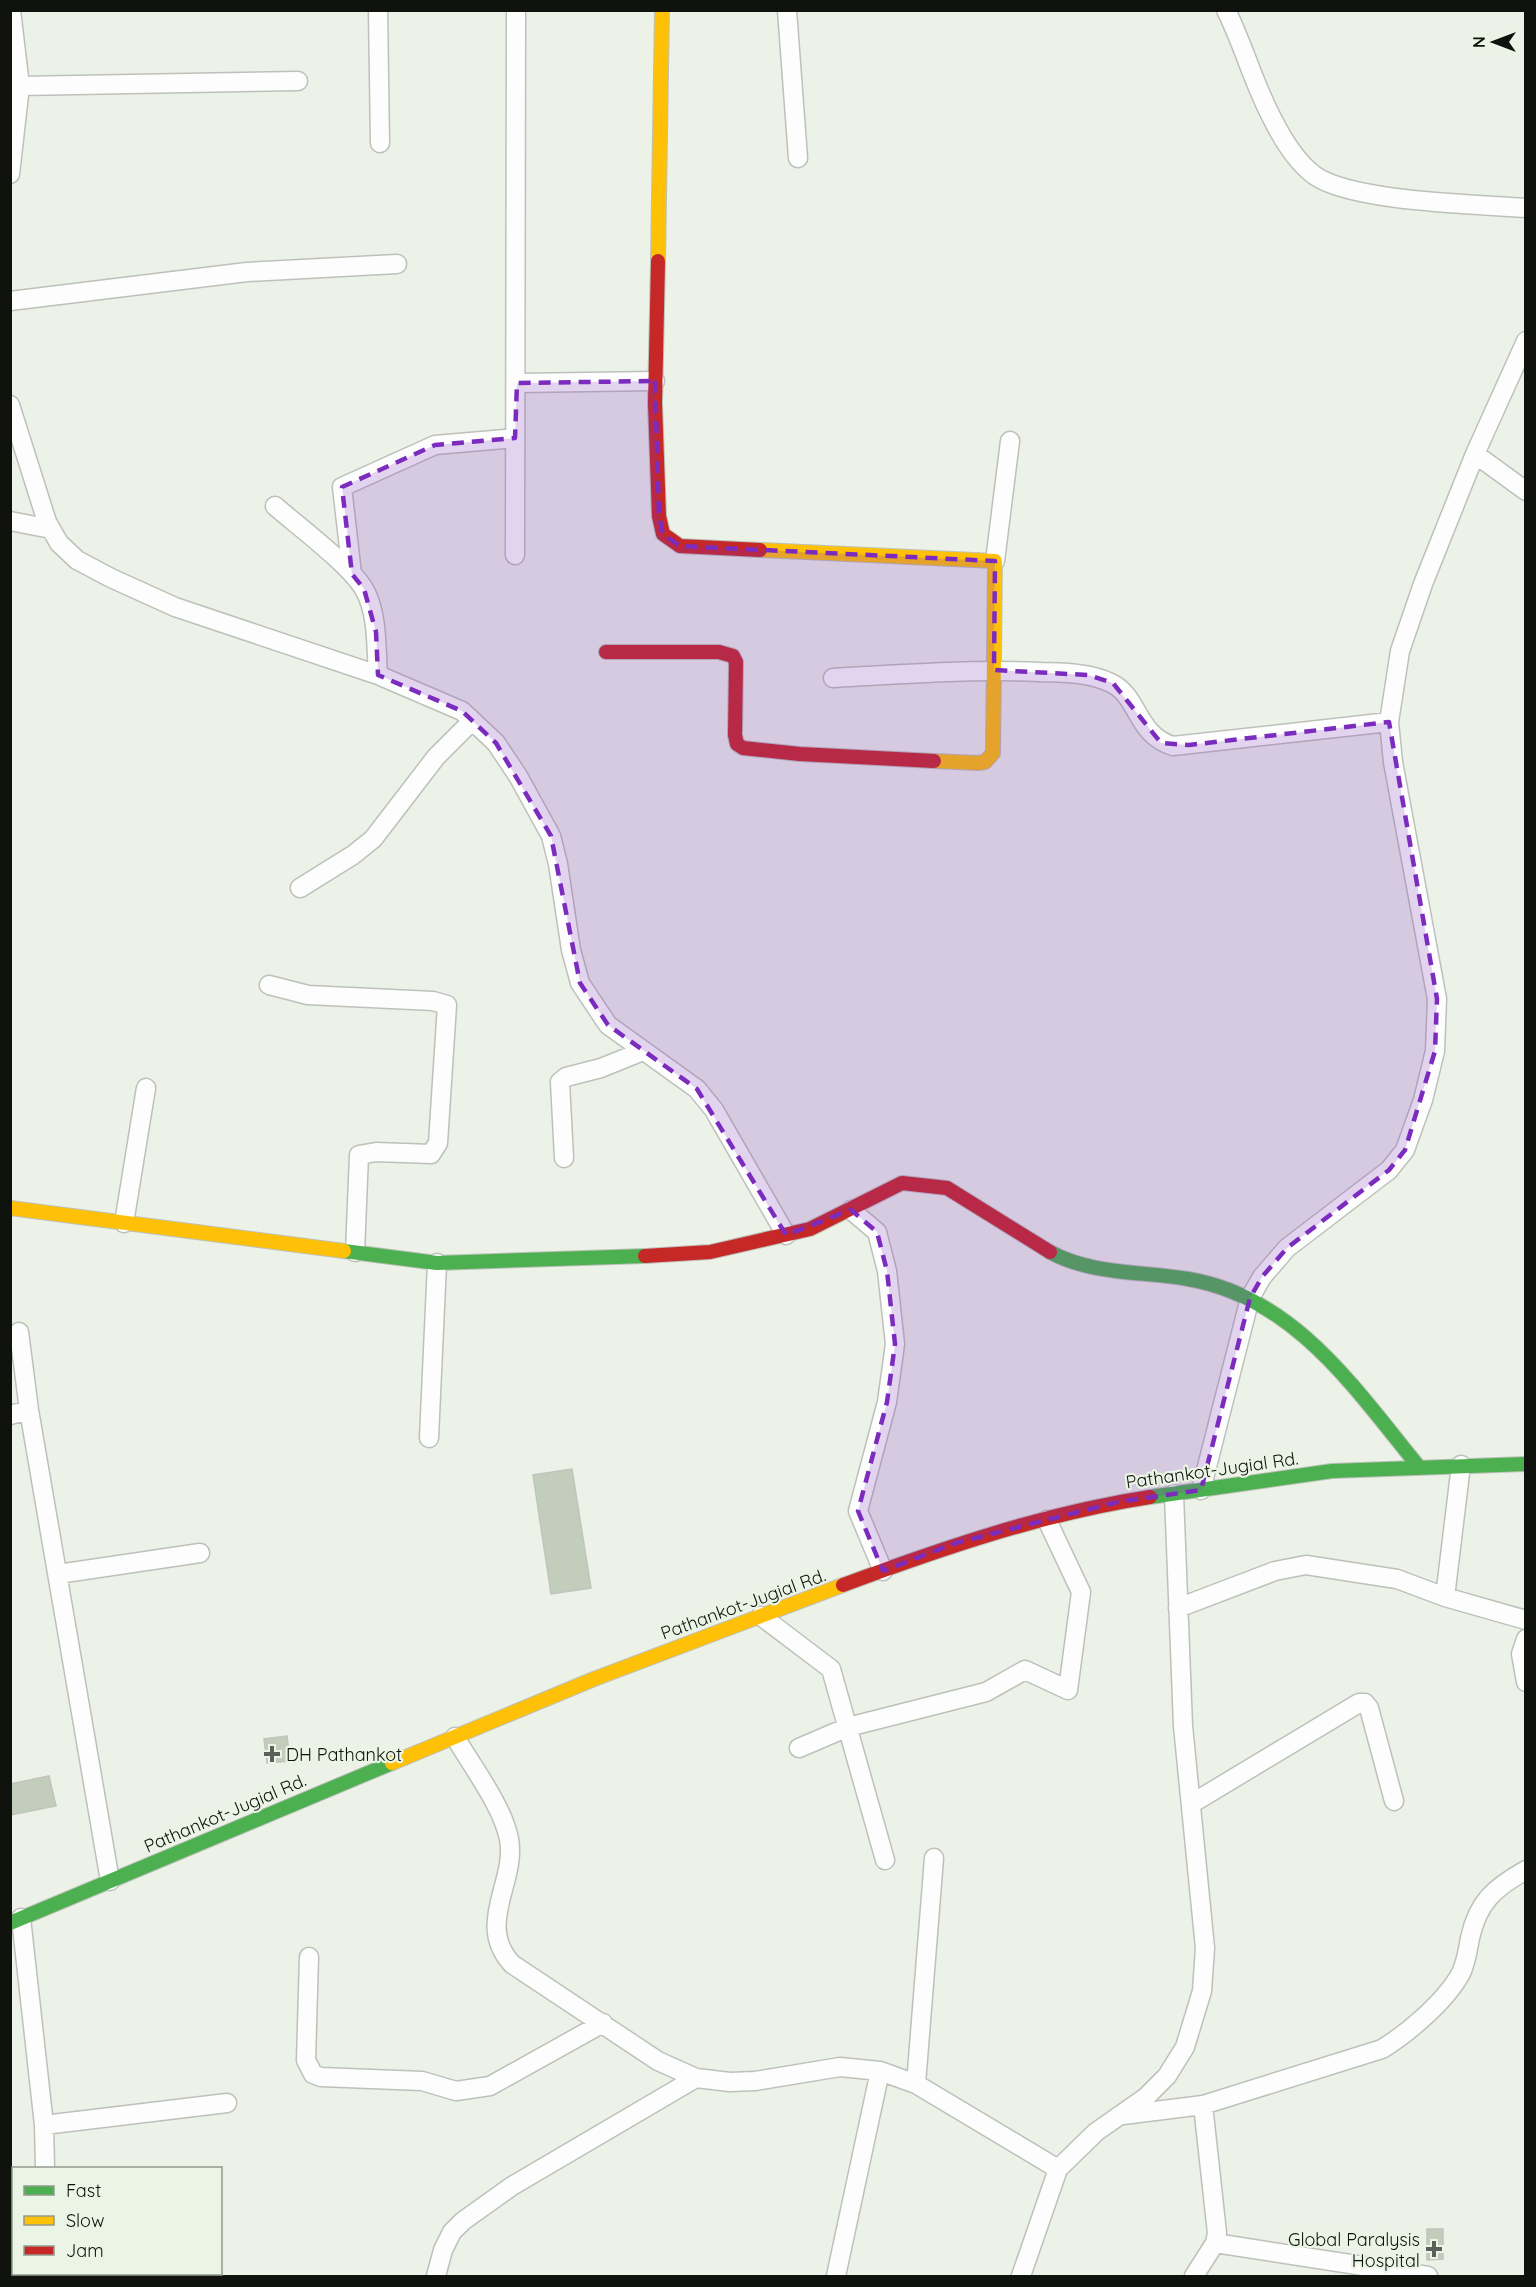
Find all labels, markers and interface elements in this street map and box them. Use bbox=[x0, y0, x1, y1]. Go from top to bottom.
north arrow bbox=[1464, 12, 1524, 72]
text: N bbox=[1469, 36, 1489, 48]
street label: Pathankot-Jugial Rd. bbox=[1124, 1447, 1300, 1493]
street label: Pathankot-Jugial Rd. bbox=[657, 1563, 829, 1645]
place label: DH Pathankot bbox=[286, 1743, 402, 1766]
marker: DH Pathankot bbox=[263, 1745, 281, 1763]
street label: Pathankot-Jugial Rd. bbox=[140, 1768, 310, 1858]
legend bbox=[12, 2167, 222, 2275]
text: Fast bbox=[66, 2179, 101, 2202]
text: Slow bbox=[66, 2209, 104, 2232]
place label: Global Paralysis Hospital bbox=[1288, 2228, 1420, 2272]
text: Jam bbox=[66, 2239, 104, 2262]
marker: Global Paralysis Hospital bbox=[1425, 2240, 1443, 2258]

